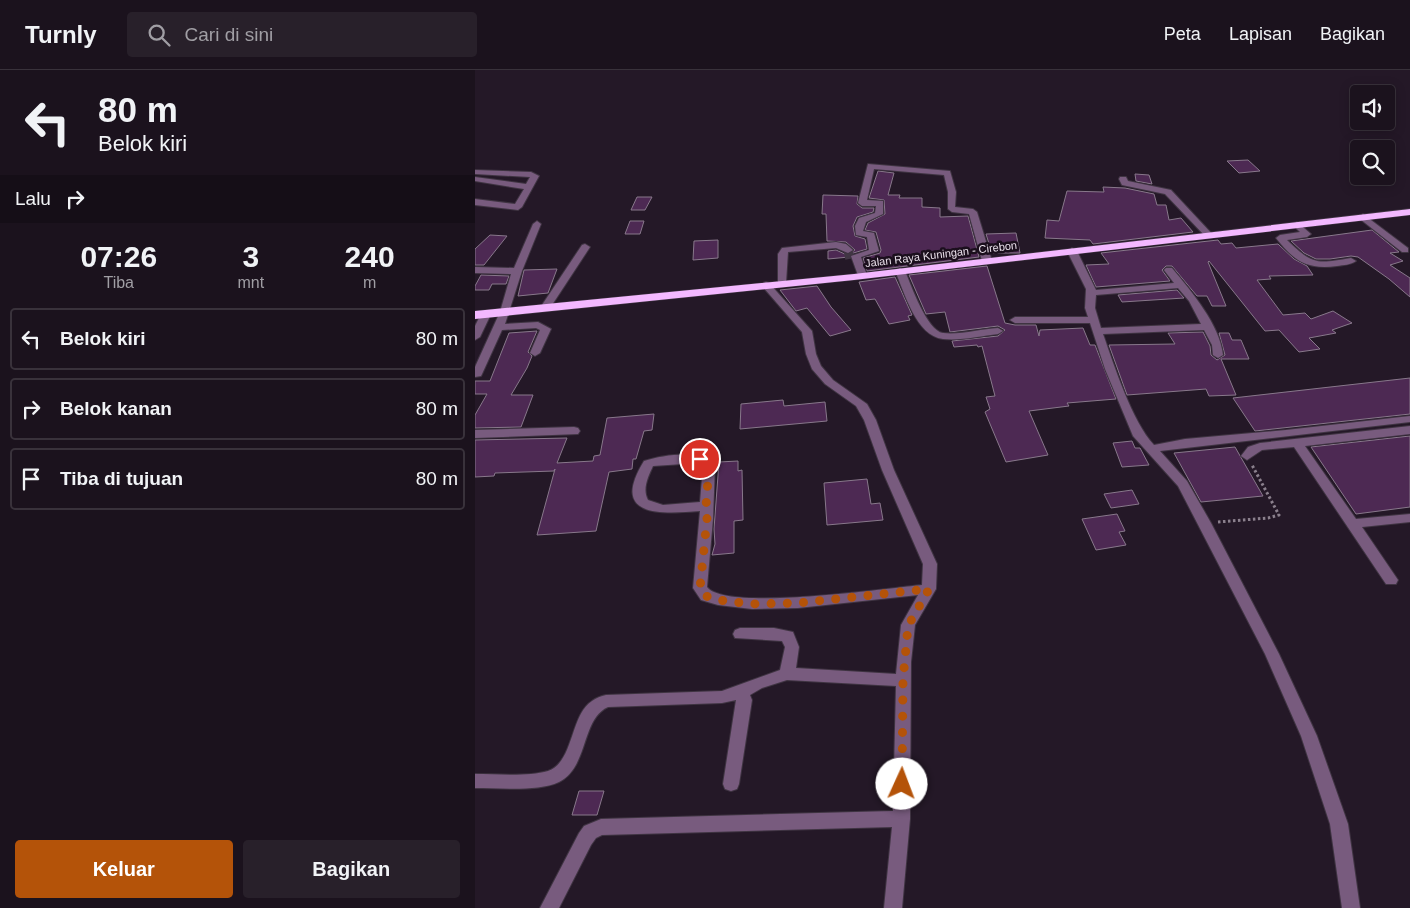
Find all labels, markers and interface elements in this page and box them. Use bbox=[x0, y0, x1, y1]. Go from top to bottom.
search box bbox=[127, 12, 477, 57]
text: Turnly bbox=[25, 21, 97, 48]
icon: search bbox=[145, 21, 173, 49]
text: Cari di sini bbox=[185, 24, 273, 45]
text: Peta bbox=[1164, 24, 1201, 44]
text: Lapisan bbox=[1229, 24, 1292, 44]
text: Bagikan bbox=[1320, 24, 1385, 44]
map controls bbox=[1350, 85, 1395, 185]
button: sound bbox=[1350, 85, 1395, 130]
icon: left bbox=[15, 90, 80, 155]
text: 80 m bbox=[98, 90, 178, 129]
text: Belok kiri bbox=[98, 131, 187, 156]
button: search bbox=[1350, 140, 1395, 185]
icon: right bbox=[61, 185, 89, 213]
text: Lalu bbox=[15, 188, 51, 209]
street label: Jalan Raya Kuningan - Cirebon bbox=[864, 239, 1018, 269]
text: 07:26 bbox=[80, 240, 157, 273]
text: 3 bbox=[242, 240, 259, 273]
text: 240 bbox=[345, 240, 395, 273]
text: Tiba bbox=[103, 274, 134, 291]
text: mnt bbox=[237, 274, 264, 291]
text: m bbox=[363, 274, 376, 291]
icon: left bbox=[17, 325, 45, 353]
text: Belok kiri bbox=[60, 328, 146, 349]
text: 80 m bbox=[416, 328, 458, 349]
icon: right bbox=[17, 395, 45, 423]
text: Belok kanan bbox=[60, 398, 172, 419]
text: 80 m bbox=[416, 398, 458, 419]
pin bbox=[679, 438, 721, 480]
icon: arrive bbox=[686, 445, 714, 473]
icon: arrive bbox=[17, 465, 45, 493]
text: Tiba di tujuan bbox=[60, 468, 183, 489]
text: 80 m bbox=[416, 468, 458, 489]
position arrow bbox=[875, 757, 927, 809]
button: Keluar bbox=[15, 840, 233, 898]
button: Bagikan bbox=[243, 840, 460, 898]

